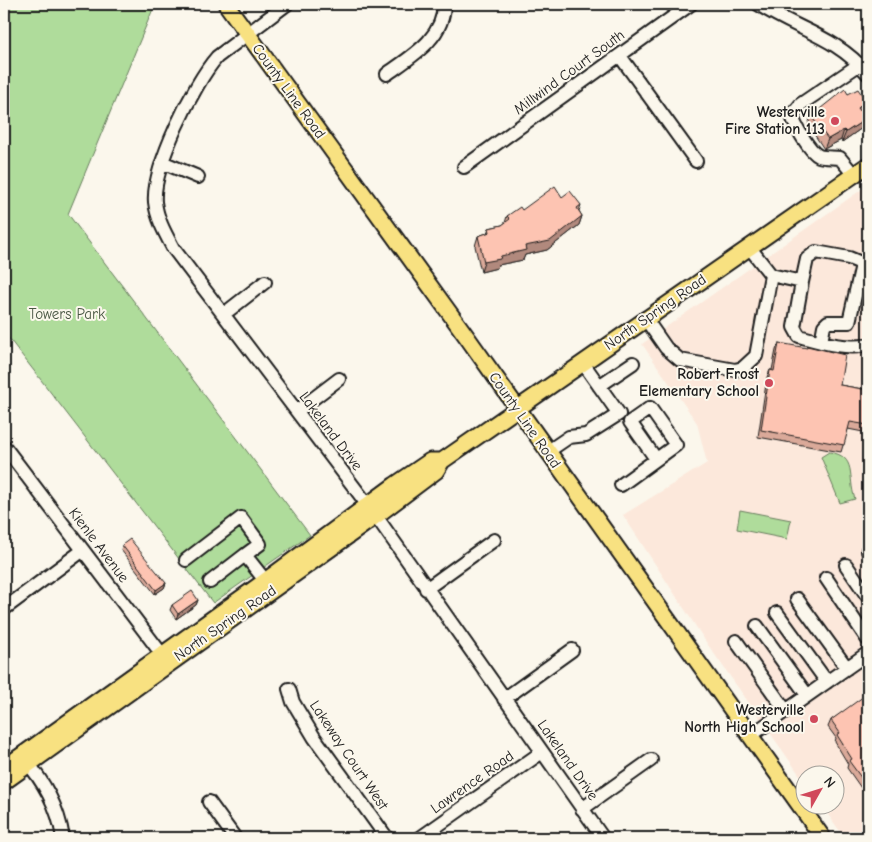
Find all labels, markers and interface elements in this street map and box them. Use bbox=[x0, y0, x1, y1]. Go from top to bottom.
street label: Millwind Court South bbox=[510, 26, 628, 118]
street label: County Line Road bbox=[248, 40, 330, 142]
place label: Westerville Fire Station 113 bbox=[725, 103, 825, 138]
marker: Westerville Fire Station 113 bbox=[829, 115, 841, 127]
street label: North Spring Road bbox=[601, 270, 709, 354]
park label: Towers Park bbox=[29, 305, 106, 323]
place label: Robert Frost Elementary School bbox=[639, 365, 760, 400]
street label: County Line Road bbox=[485, 368, 565, 472]
marker: Robert Frost Elementary School bbox=[763, 377, 775, 389]
street label: Lakeland Drive bbox=[296, 388, 367, 474]
street label: Kienle Avenue bbox=[65, 504, 133, 586]
street label: North Spring Road bbox=[171, 581, 279, 665]
street label: Lakeway Court West bbox=[306, 697, 393, 814]
place label: Westerville North High School bbox=[684, 701, 804, 736]
marker: Westerville North High School bbox=[808, 713, 820, 725]
street label: Lakeland Drive bbox=[534, 716, 603, 804]
street label: Lawrence Road bbox=[427, 747, 517, 817]
north arrow bbox=[794, 764, 844, 814]
text: N bbox=[820, 773, 839, 791]

